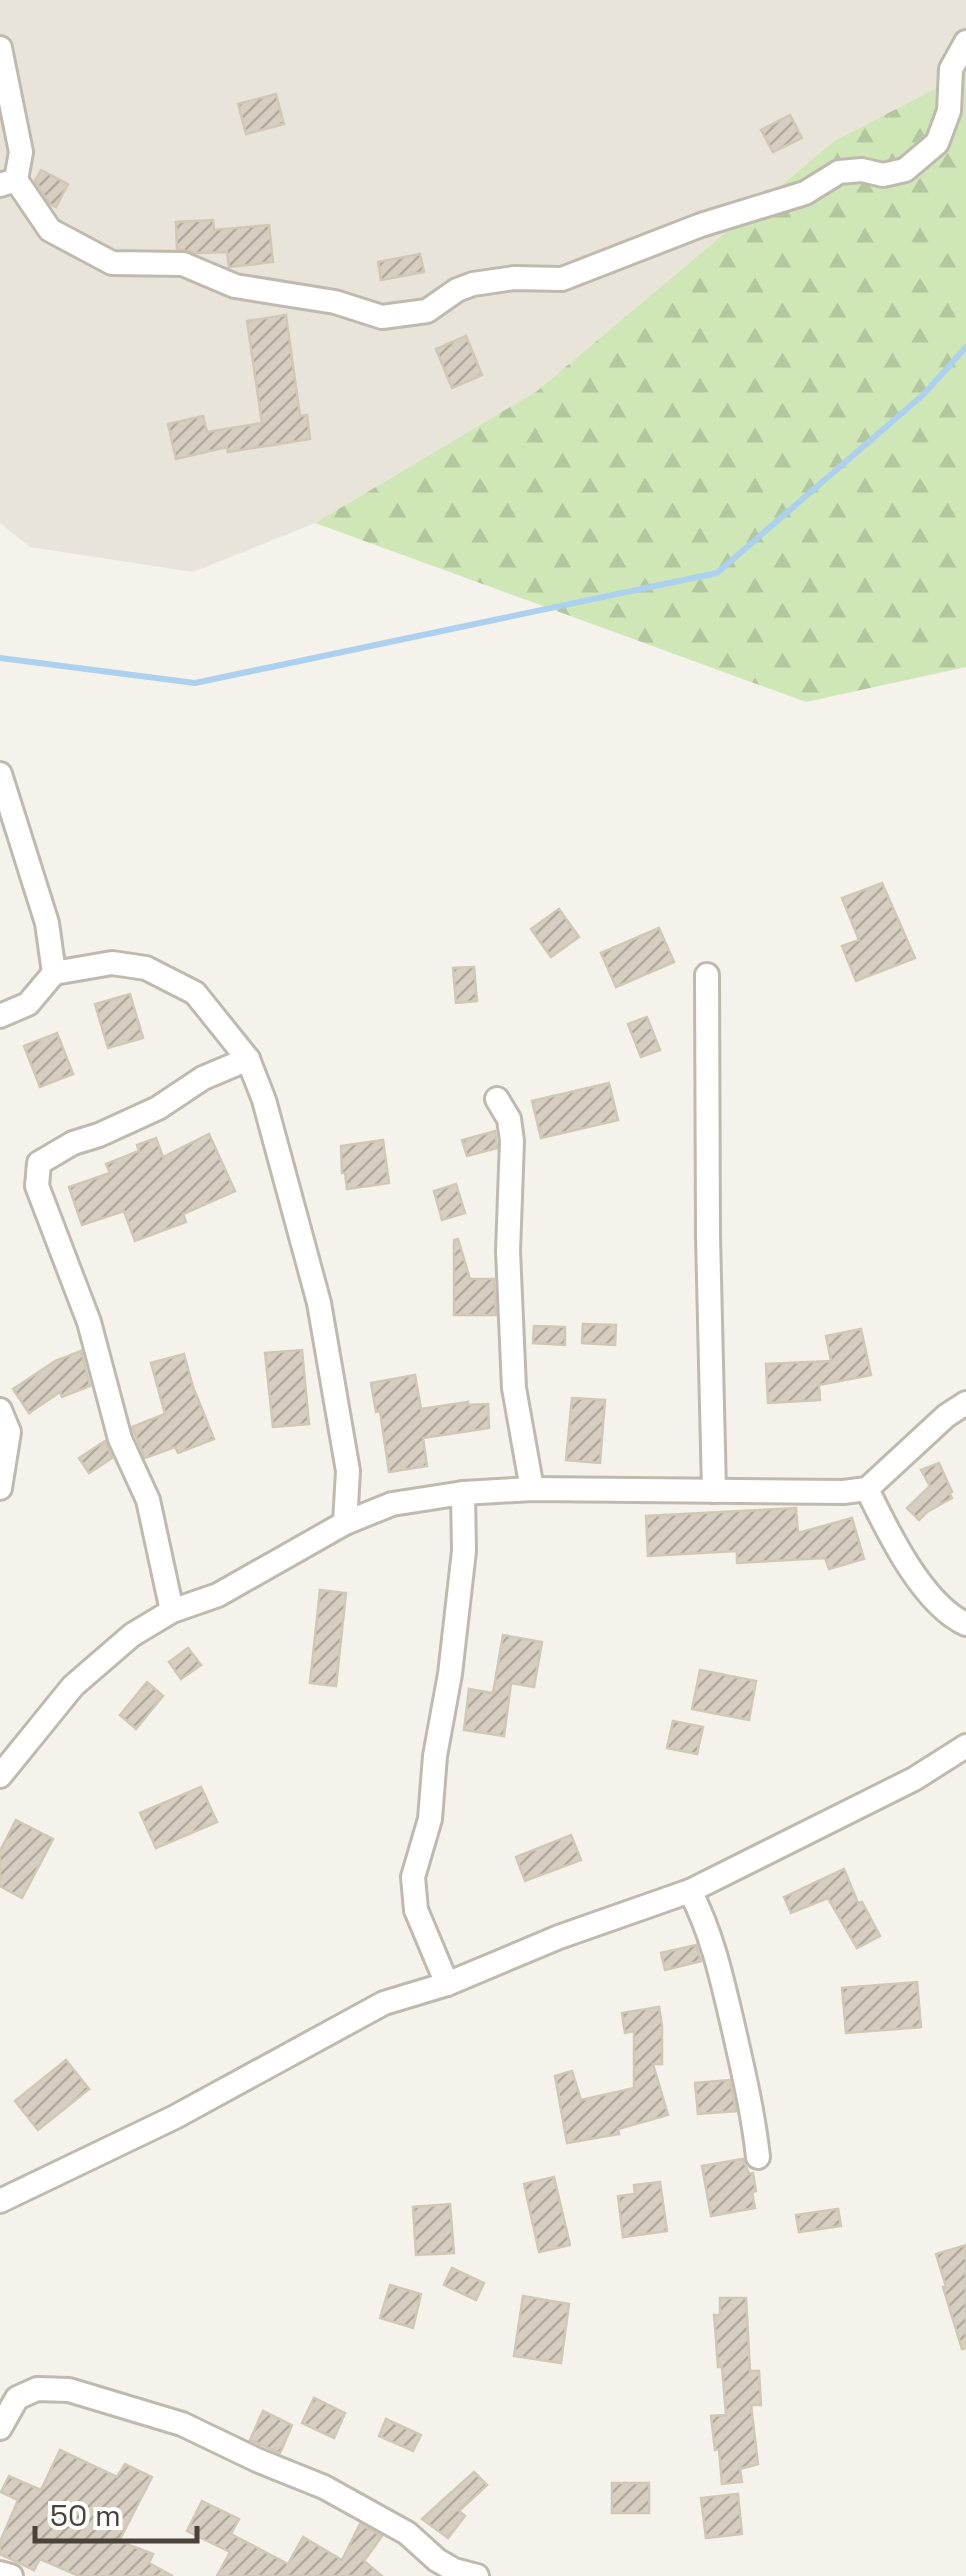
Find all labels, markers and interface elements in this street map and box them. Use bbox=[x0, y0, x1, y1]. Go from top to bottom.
scale bar bbox=[35, 2481, 198, 2543]
text: 50 m bbox=[50, 2496, 121, 2535]

